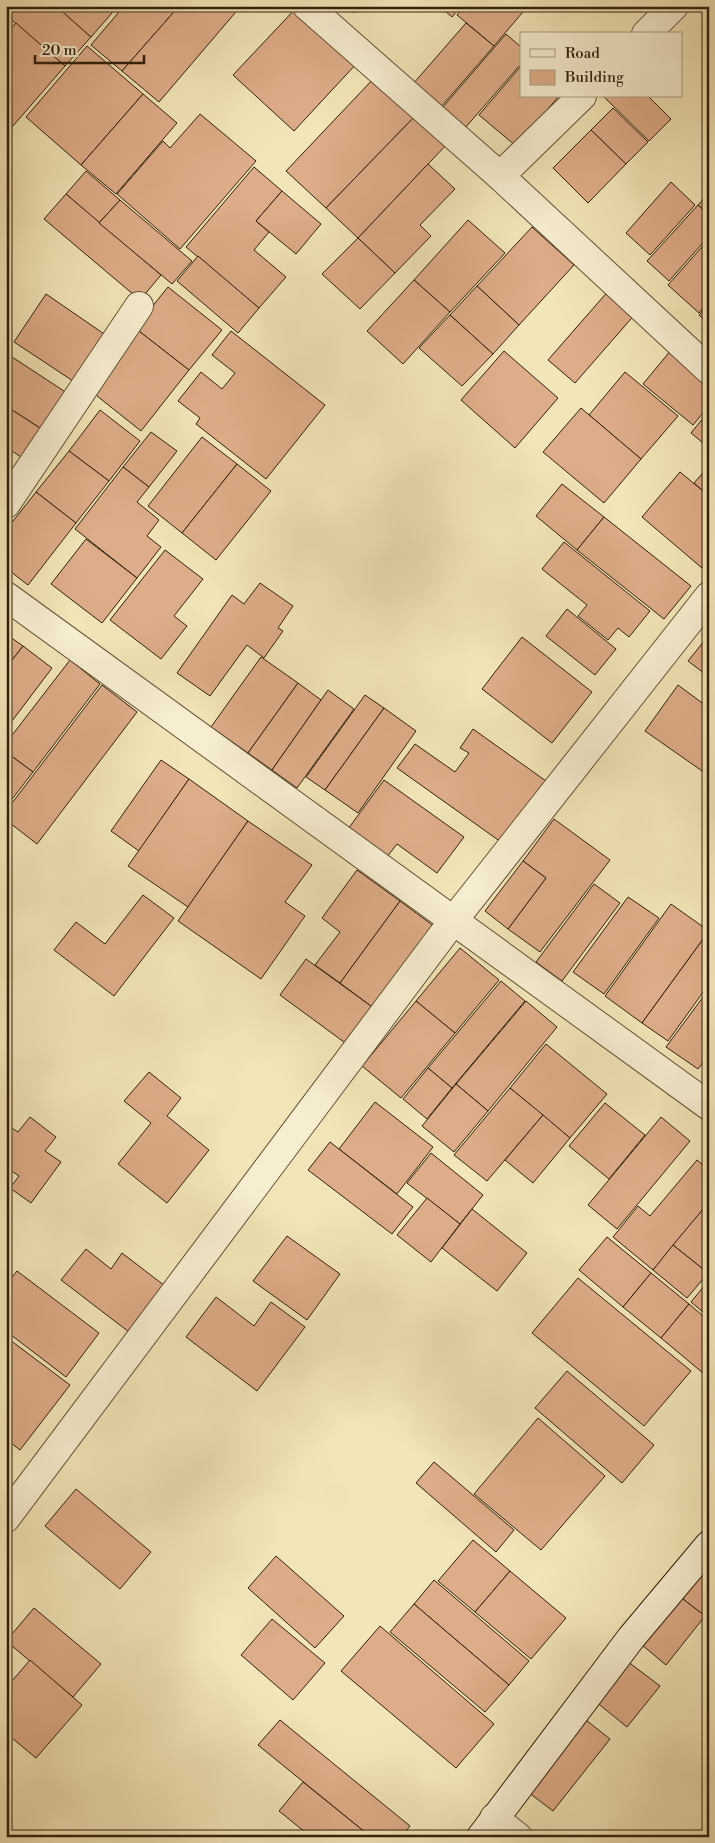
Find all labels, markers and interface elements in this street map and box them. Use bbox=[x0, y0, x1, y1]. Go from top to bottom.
scale bar bbox=[35, 32, 144, 64]
legend bbox=[520, 32, 682, 98]
text: 20 m bbox=[42, 41, 77, 60]
text: Road bbox=[565, 44, 600, 63]
text: Building bbox=[564, 68, 624, 87]

